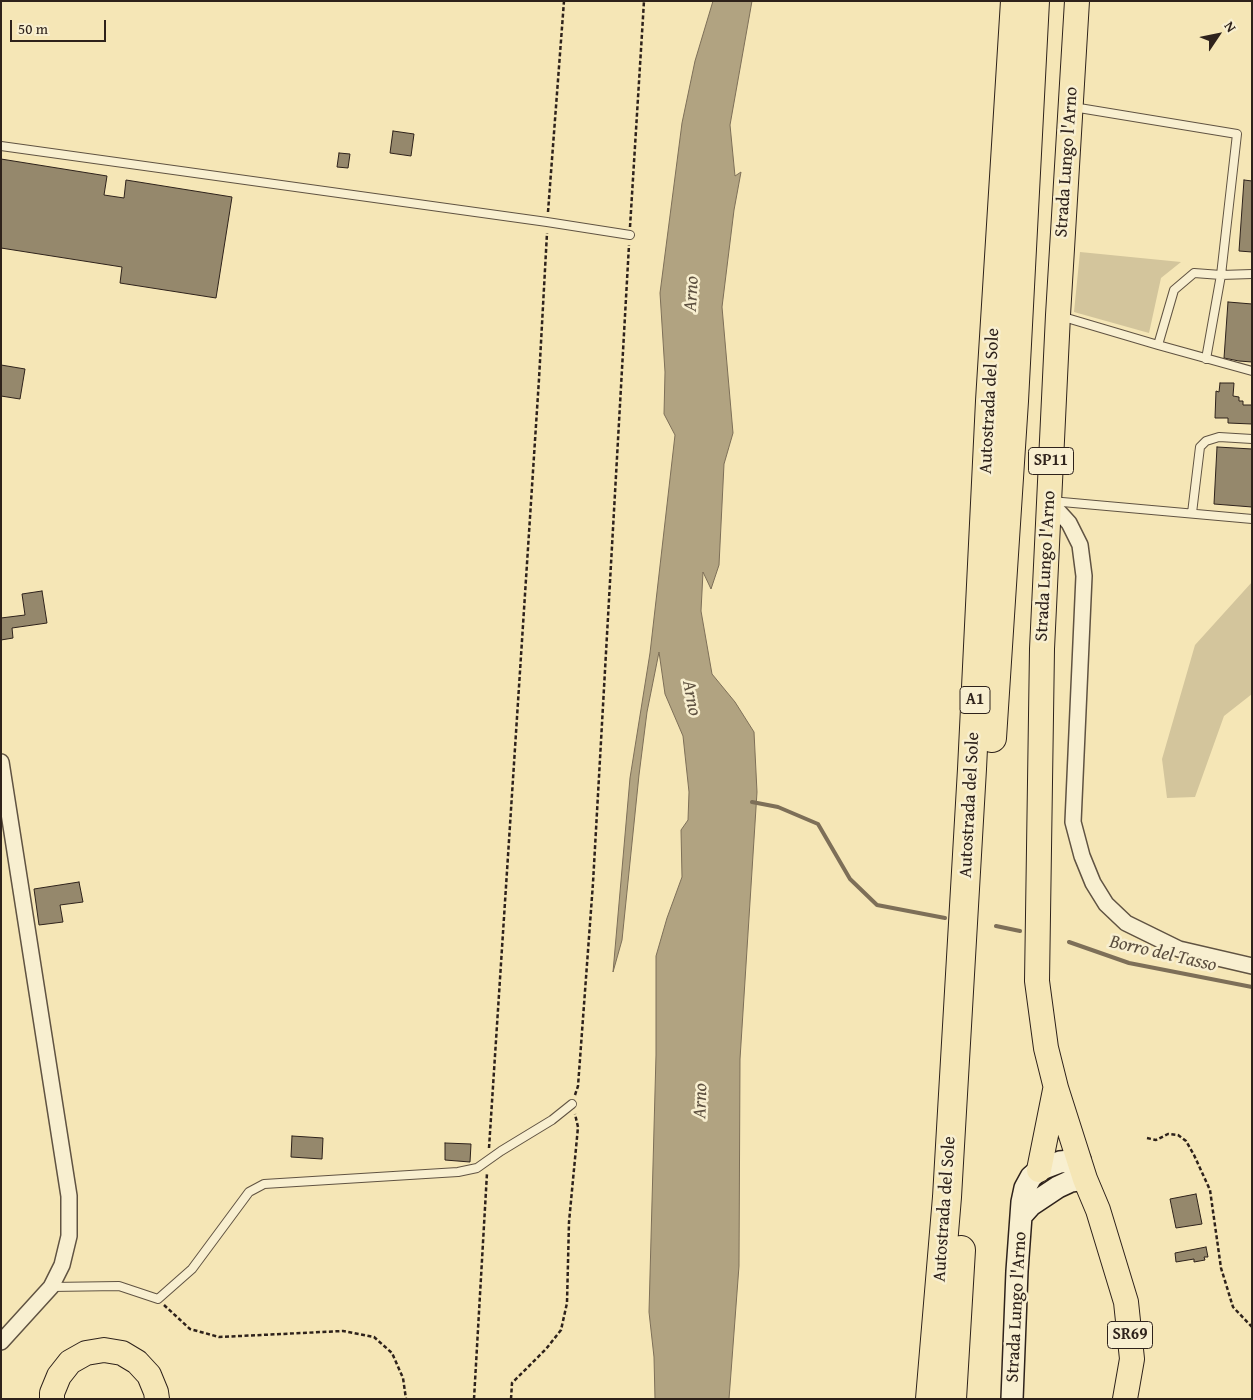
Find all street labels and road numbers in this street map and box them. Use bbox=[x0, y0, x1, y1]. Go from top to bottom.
street label: Strada Lungo l'Arno bbox=[1051, 86, 1083, 238]
street label: Autostrada del Sole bbox=[975, 328, 1005, 474]
road number: SP11 bbox=[1028, 448, 1074, 474]
street label: Strada Lungo l'Arno bbox=[1031, 490, 1061, 642]
road number: A1 bbox=[960, 686, 990, 714]
street label: Autostrada del Sole bbox=[955, 732, 985, 878]
street label: Autostrada del Sole bbox=[929, 1135, 961, 1283]
street label: Strada Lungo l'Arno bbox=[1002, 1231, 1032, 1383]
road number: SR69 bbox=[1108, 1322, 1152, 1348]

